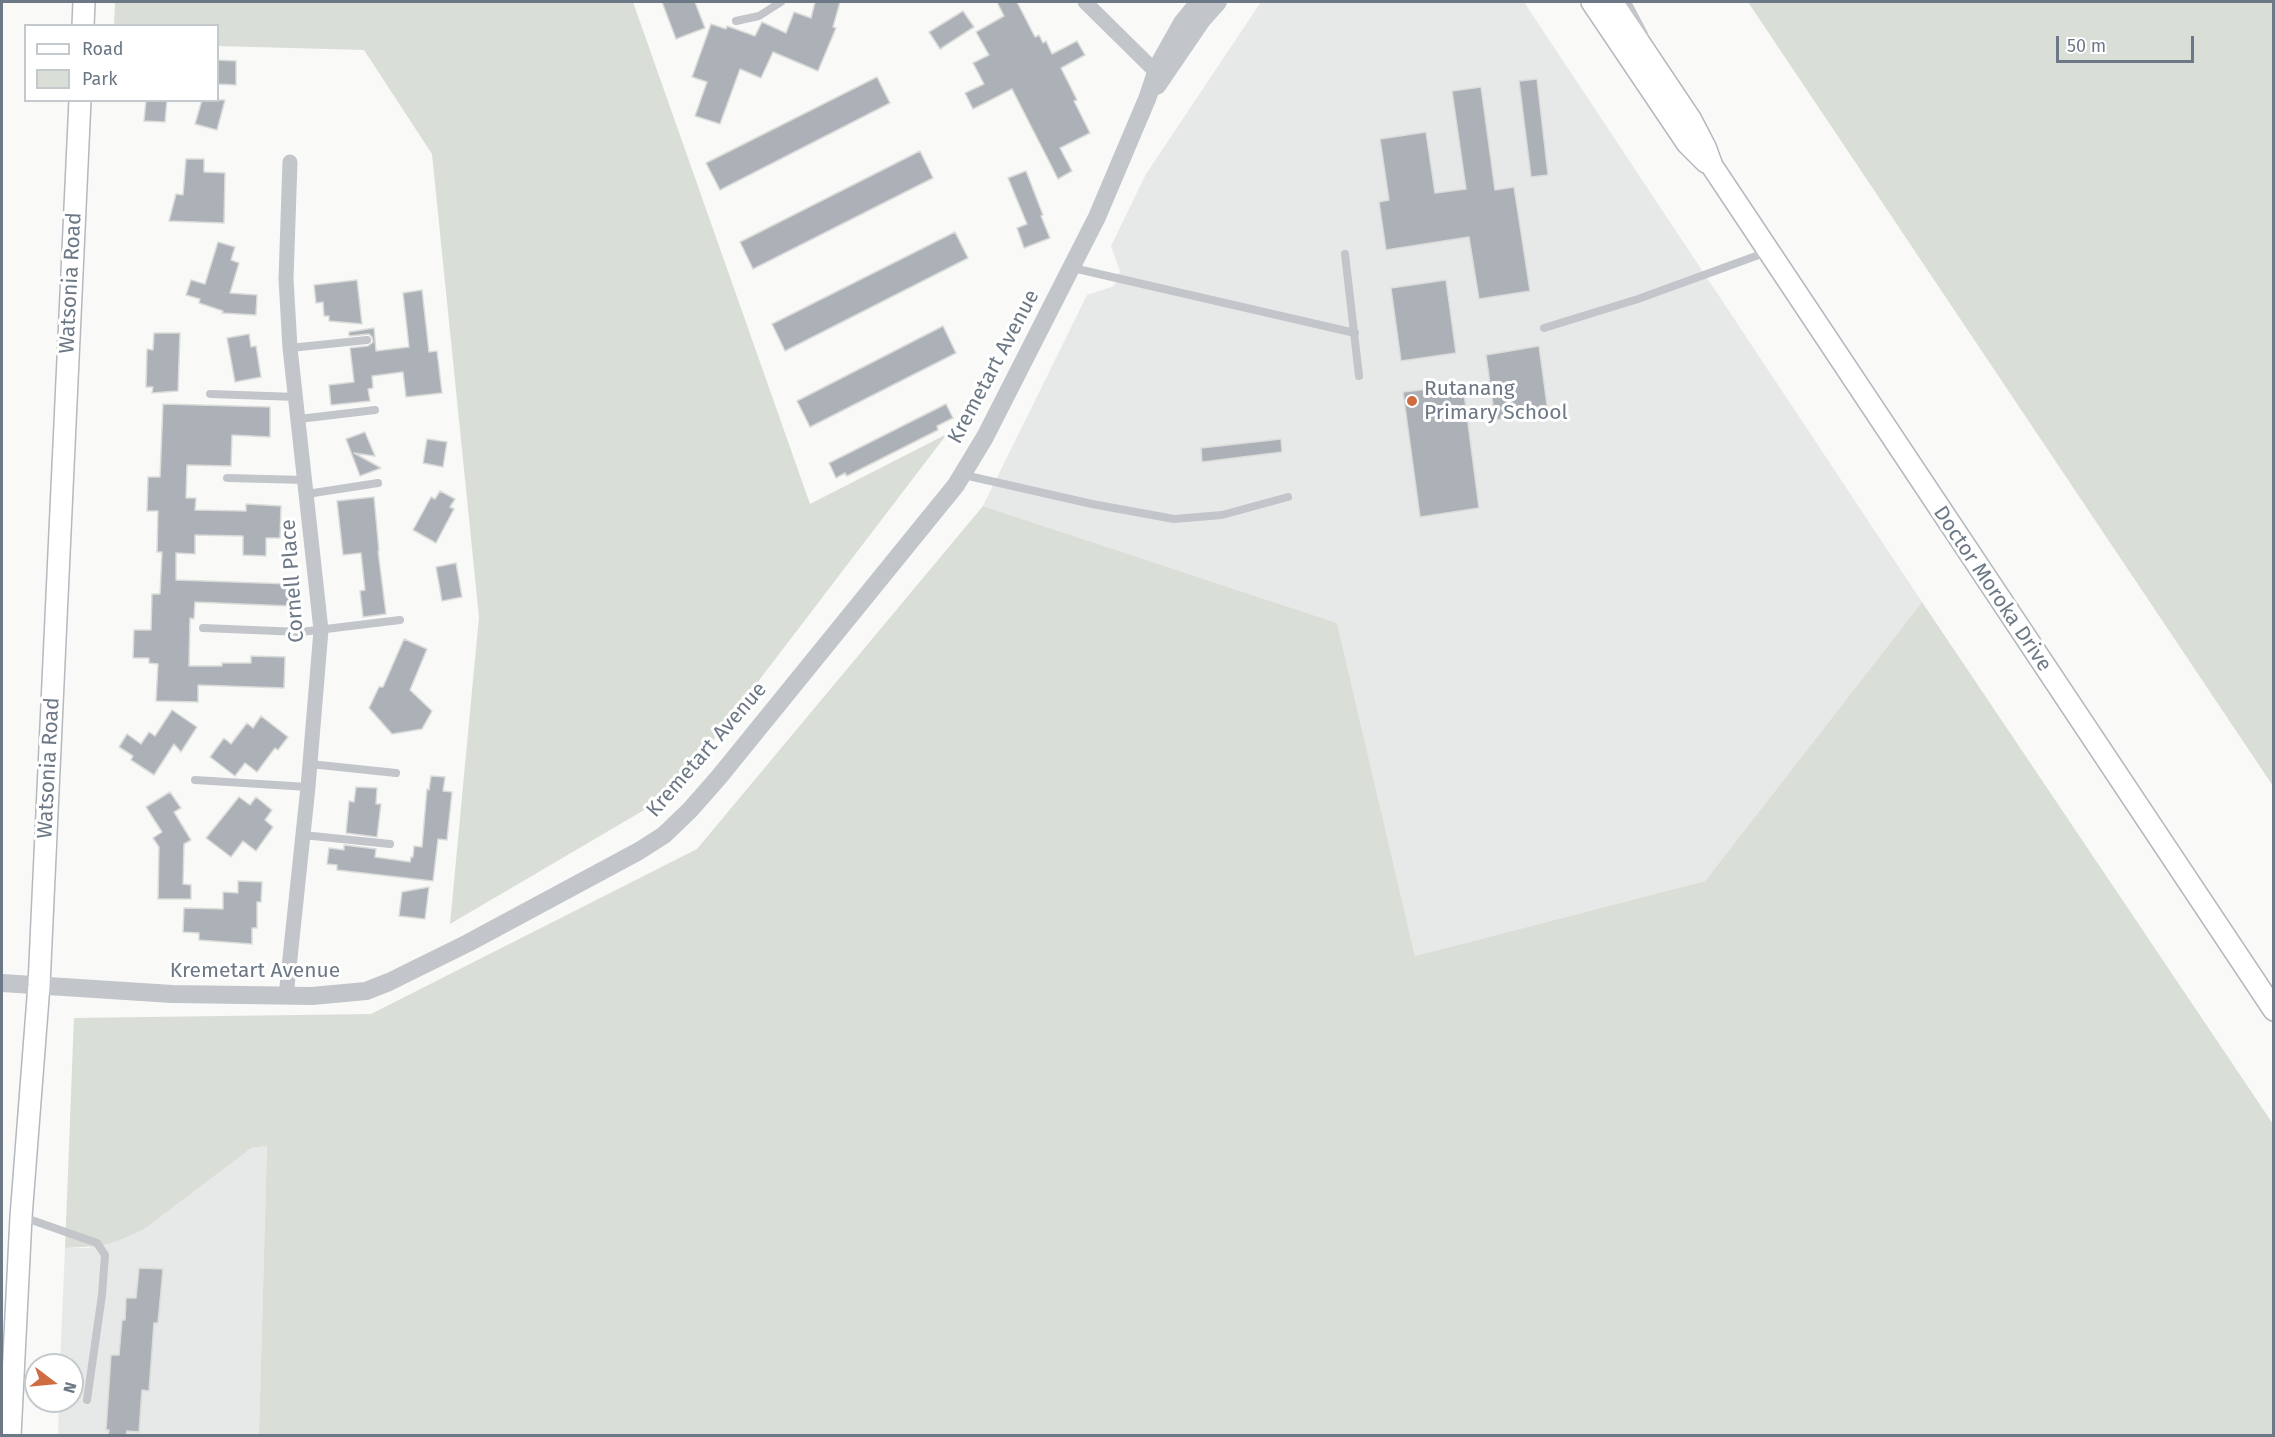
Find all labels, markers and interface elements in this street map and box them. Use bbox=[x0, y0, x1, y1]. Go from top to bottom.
legend bbox=[24, 24, 219, 102]
scale bar bbox=[2059, 24, 2197, 62]
text: 50 m bbox=[2067, 35, 2106, 57]
text: Road bbox=[82, 38, 124, 60]
text: Park bbox=[82, 68, 117, 90]
street label: Watsonia Road bbox=[55, 212, 87, 354]
street label: Kremetart Avenue bbox=[943, 286, 1045, 448]
place label: Rutanang Primary School bbox=[1424, 376, 1568, 426]
marker: Rutanang Primary School bbox=[1405, 394, 1419, 408]
street label: Doctor Moroka Drive bbox=[1927, 502, 2057, 676]
street label: Cornell Place bbox=[276, 518, 310, 644]
street label: Kremetart Avenue bbox=[642, 677, 772, 823]
street label: Watsonia Road bbox=[33, 697, 65, 839]
street label: Kremetart Avenue bbox=[170, 958, 340, 984]
north arrow bbox=[24, 1353, 84, 1413]
text: N bbox=[59, 1380, 80, 1395]

